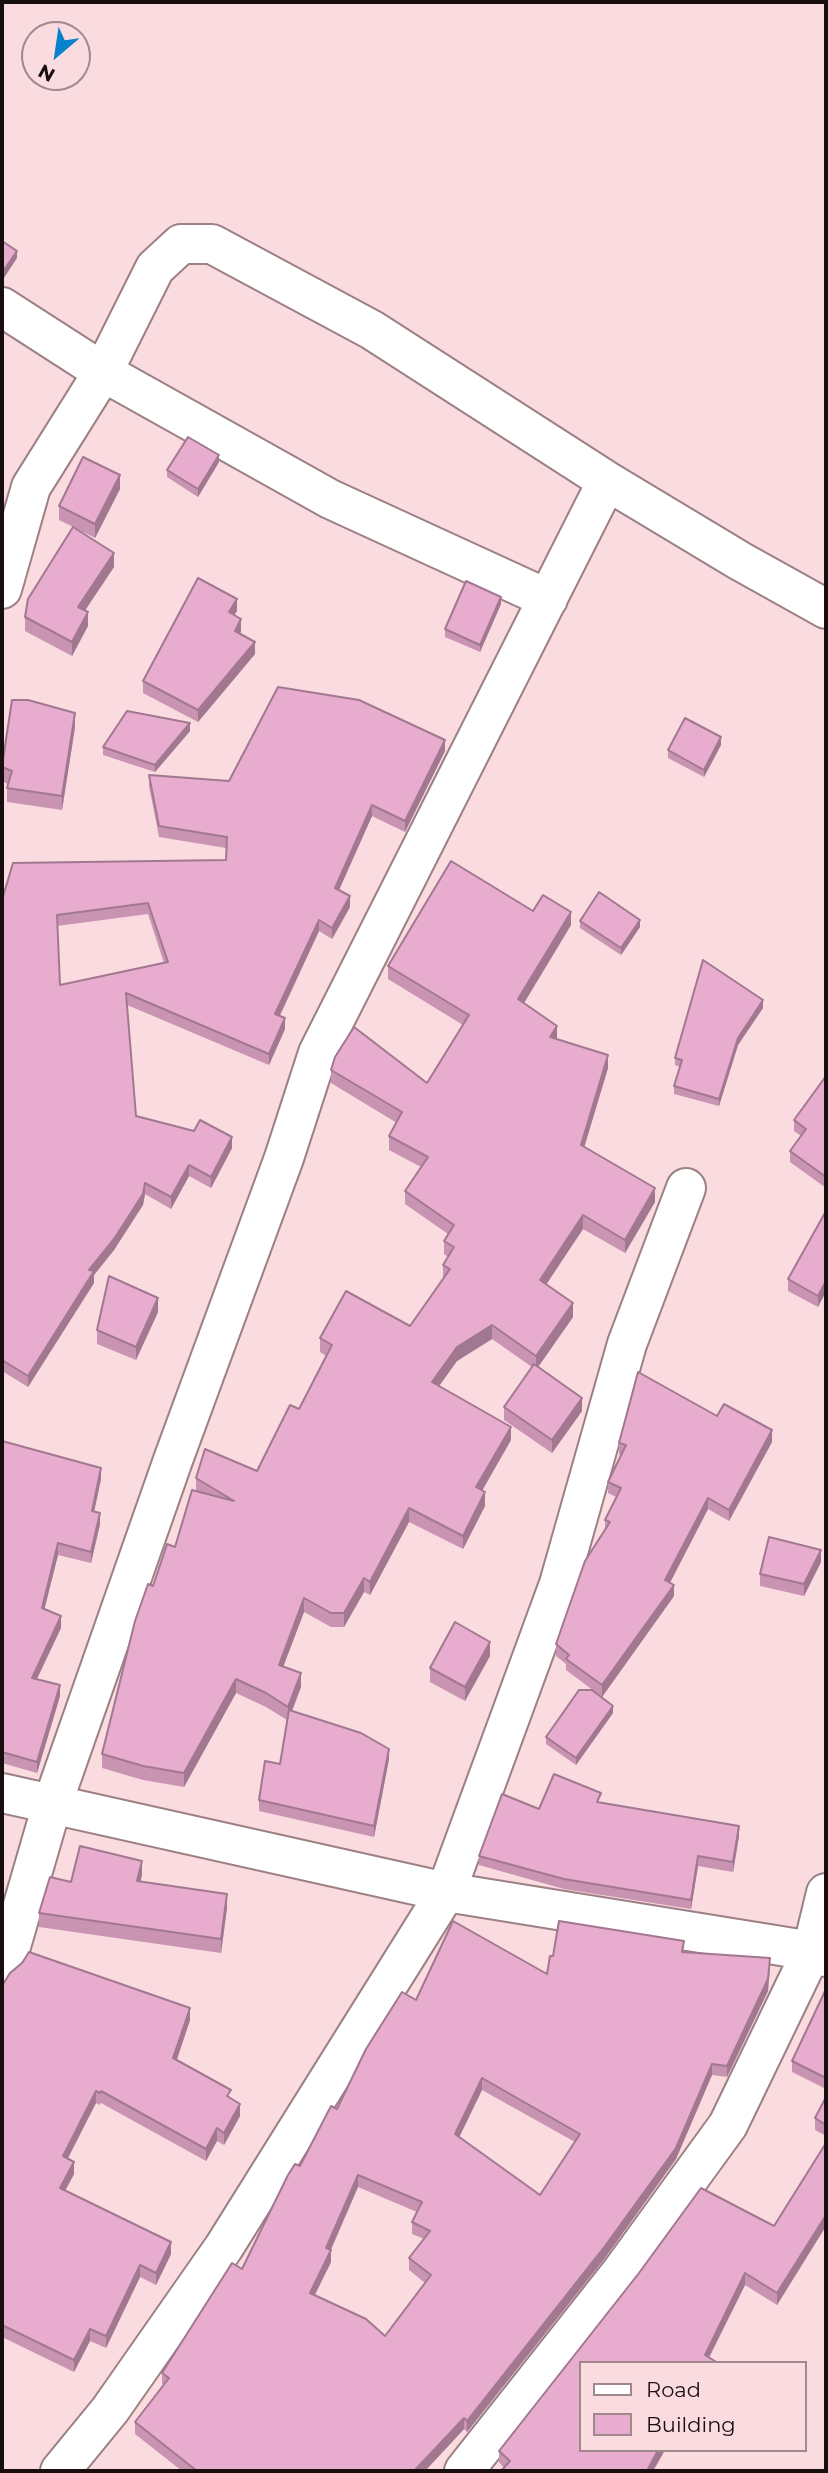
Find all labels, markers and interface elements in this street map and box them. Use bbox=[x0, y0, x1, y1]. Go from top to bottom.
north arrow bbox=[21, 21, 91, 91]
text: N bbox=[34, 59, 59, 87]
legend bbox=[580, 2361, 807, 2452]
text: Road bbox=[646, 2377, 701, 2402]
text: Building bbox=[646, 2412, 736, 2437]

